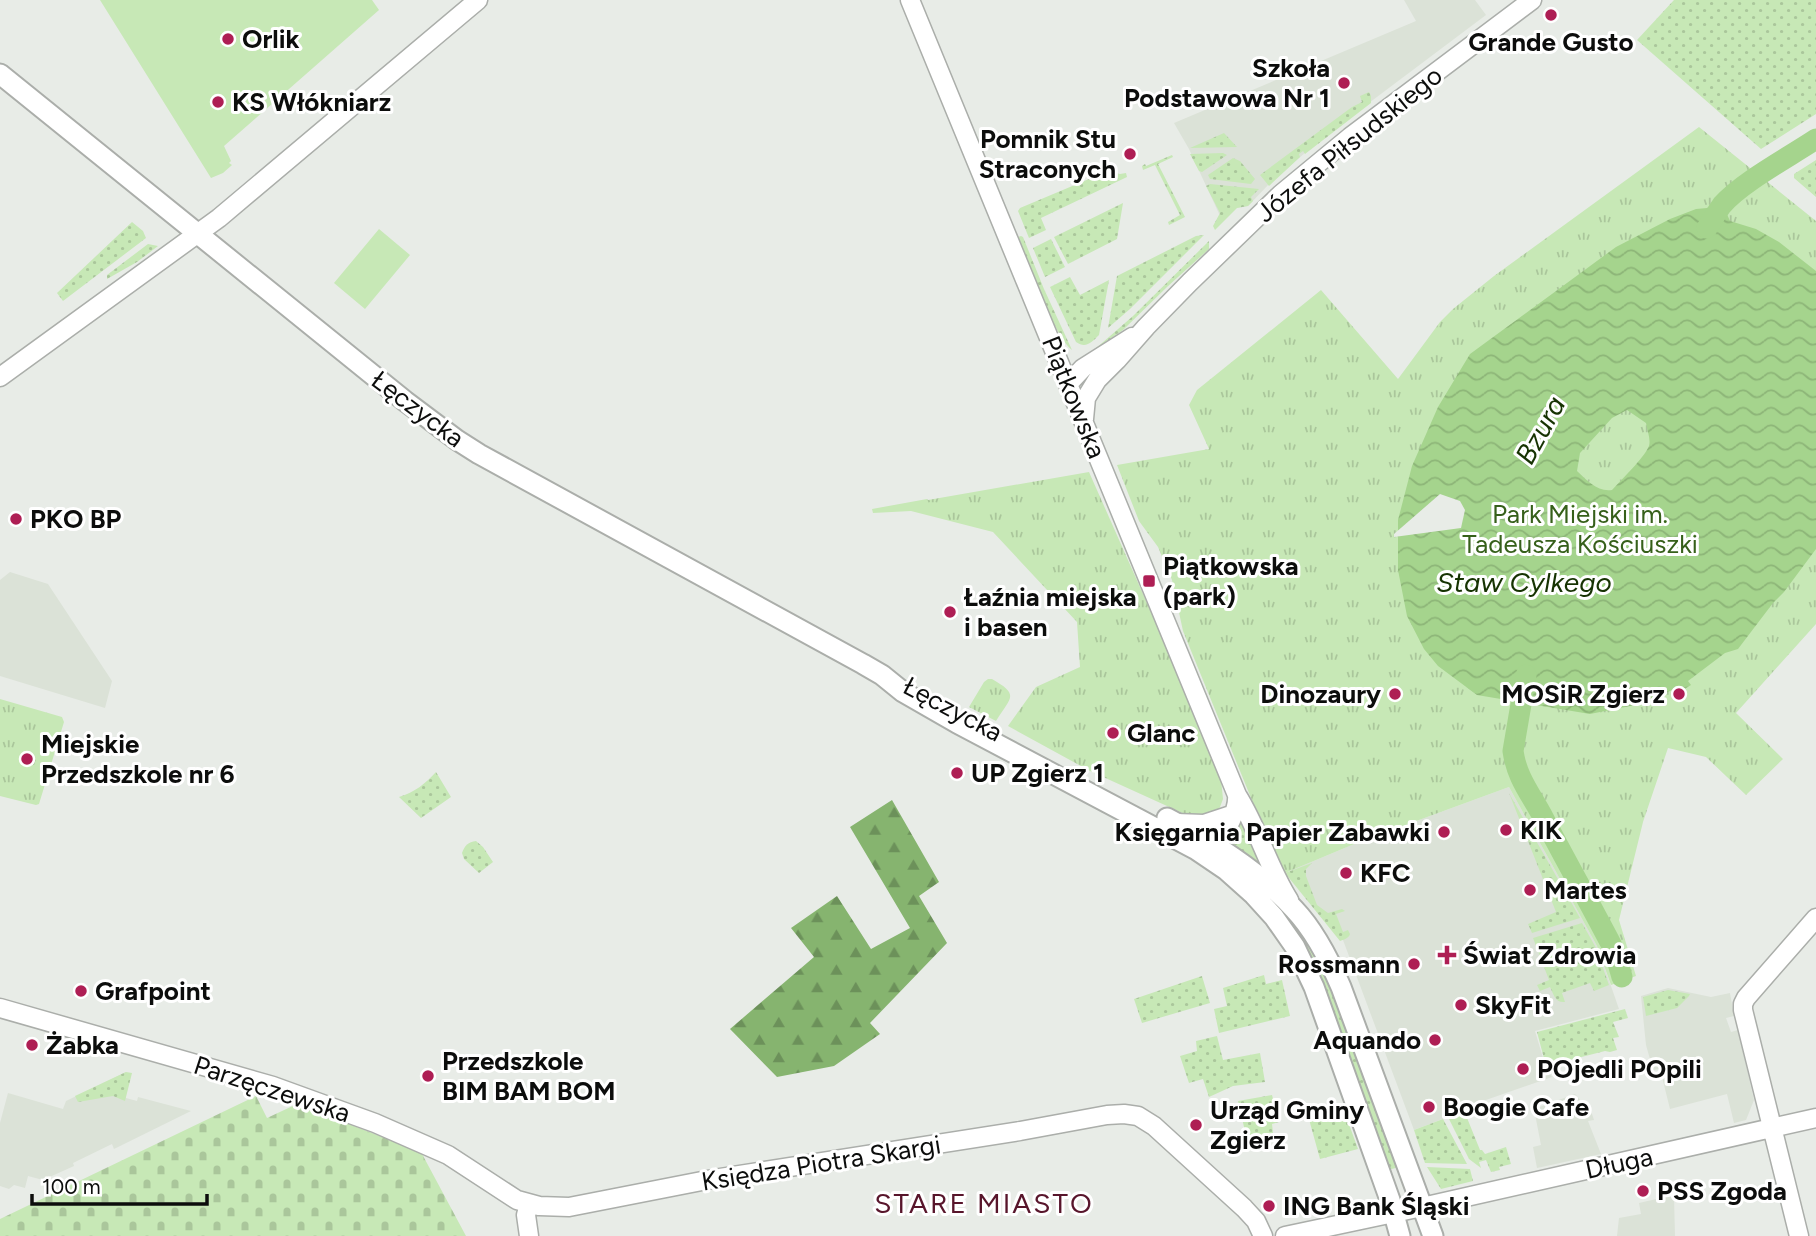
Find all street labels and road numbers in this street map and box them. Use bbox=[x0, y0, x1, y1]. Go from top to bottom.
street label: Józefa Piłsudskiego bbox=[1249, 59, 1449, 229]
street label: Piątkowska bbox=[1035, 331, 1113, 463]
street label: Łęczycka bbox=[365, 364, 471, 454]
street label: Łęczycka bbox=[898, 670, 1008, 748]
street label: Parzęczewska bbox=[190, 1049, 354, 1129]
street label: Księdza Piotra Skargi bbox=[699, 1128, 943, 1198]
street label: Długa bbox=[1582, 1140, 1656, 1186]

